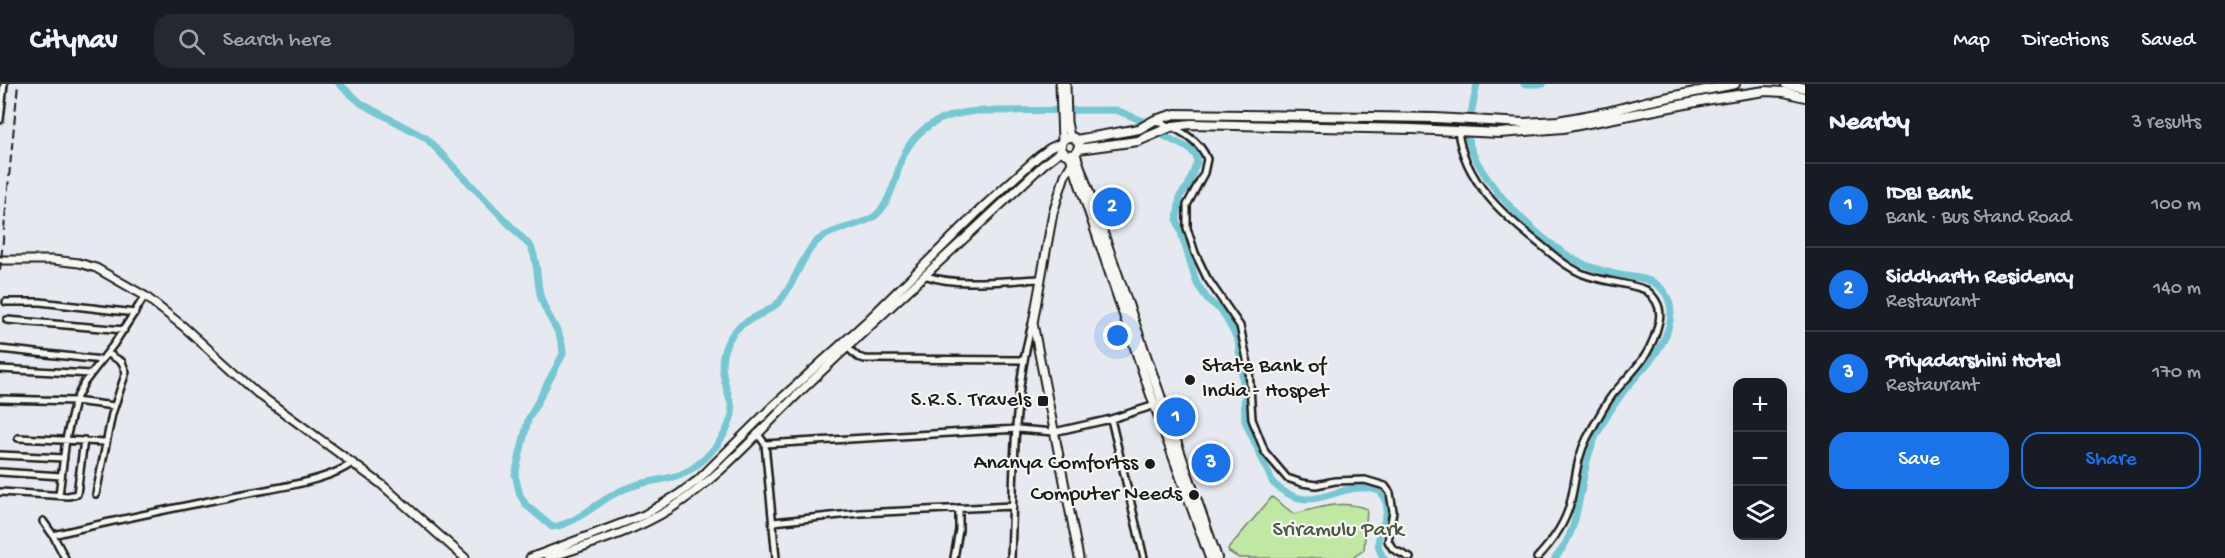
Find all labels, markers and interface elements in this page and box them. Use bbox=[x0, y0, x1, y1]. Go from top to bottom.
search box bbox=[154, 14, 574, 68]
text: Citynav bbox=[30, 25, 118, 58]
icon: search bbox=[175, 25, 208, 58]
text: Search here bbox=[223, 28, 331, 54]
text: Map bbox=[1953, 29, 1990, 54]
text: Directions bbox=[2023, 29, 2108, 54]
text: Saved bbox=[2141, 29, 2195, 54]
text: Nearby bbox=[1829, 108, 1910, 139]
text: 3 results bbox=[2132, 112, 2201, 135]
text: IDBI Bank bbox=[1886, 181, 1971, 207]
pin: 2 bbox=[1092, 184, 1132, 230]
text: 1 bbox=[1844, 194, 1853, 217]
text: 100 m bbox=[2151, 194, 2201, 217]
text: Bank · Bus Stand Road bbox=[1886, 207, 2071, 230]
text: Siddharth Residency bbox=[1886, 265, 2073, 291]
text: 2 bbox=[1844, 278, 1853, 301]
text: 140 m bbox=[2153, 278, 2201, 301]
text: Restaurant bbox=[1886, 291, 1979, 314]
your location bbox=[1103, 321, 1132, 350]
text: Priyadarshini Hotel bbox=[1886, 349, 2061, 375]
place label: State Bank of India - Hospet bbox=[1202, 354, 1330, 405]
text: 3 bbox=[1843, 362, 1854, 385]
text: 170 m bbox=[2152, 362, 2201, 385]
marker: State Bank of India - Hospet bbox=[1183, 373, 1197, 387]
text: Restaurant bbox=[1886, 375, 1979, 398]
map controls bbox=[1733, 378, 1787, 540]
button: + bbox=[1733, 378, 1787, 432]
place label: S.R.S. Travels bbox=[911, 388, 1032, 414]
marker: S.R.S. Travels bbox=[1036, 394, 1050, 408]
pin: 1 bbox=[1156, 394, 1196, 440]
button: − bbox=[1733, 432, 1787, 486]
button: Save bbox=[1829, 432, 2009, 489]
button: Share bbox=[2021, 432, 2201, 489]
pin: 3 bbox=[1192, 440, 1230, 485]
place label: Ananya Comfortss bbox=[974, 451, 1139, 477]
marker: Ananya Comfortss bbox=[1143, 457, 1157, 471]
place label: Computer Needs bbox=[1030, 482, 1183, 508]
button: layers bbox=[1733, 486, 1787, 540]
marker: Computer Needs bbox=[1187, 488, 1201, 502]
park label: Sriramulu Park bbox=[1272, 518, 1406, 544]

